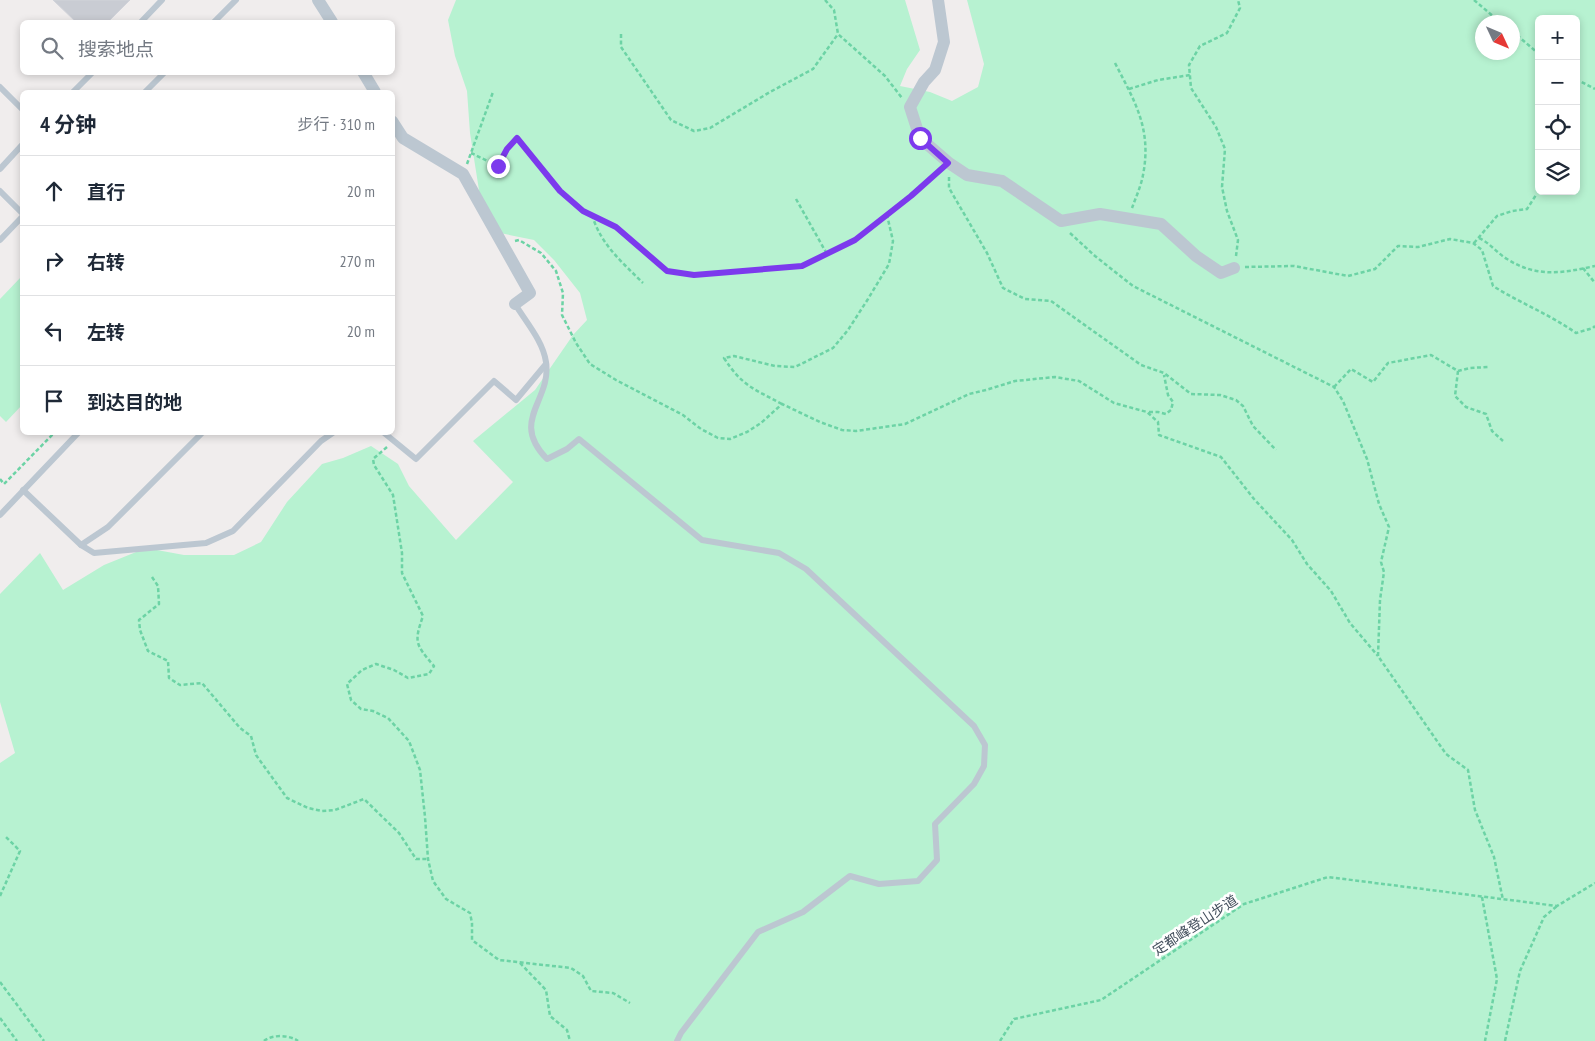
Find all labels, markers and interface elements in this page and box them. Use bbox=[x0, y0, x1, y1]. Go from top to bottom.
north arrow bbox=[1475, 15, 1520, 60]
map controls bbox=[1535, 15, 1580, 195]
button: + bbox=[1535, 15, 1580, 60]
search box bbox=[20, 20, 395, 75]
icon: search bbox=[38, 34, 66, 62]
text: 搜索地点 bbox=[78, 37, 154, 61]
button: − bbox=[1535, 60, 1580, 105]
button: locate bbox=[1535, 105, 1580, 150]
text: 4 分钟 bbox=[40, 111, 96, 138]
text: 步行 · 310 m bbox=[297, 114, 375, 134]
route start bbox=[909, 127, 932, 150]
button: layers bbox=[1535, 150, 1580, 195]
route end bbox=[487, 155, 510, 178]
icon: ahead bbox=[40, 177, 68, 205]
text: 直行 bbox=[87, 180, 125, 204]
text: 20 m bbox=[347, 181, 375, 201]
icon: right bbox=[40, 247, 68, 275]
text: 右转 bbox=[87, 250, 125, 274]
text: 270 m bbox=[340, 251, 375, 271]
icon: left bbox=[40, 317, 68, 345]
text: 左转 bbox=[87, 320, 125, 344]
text: 20 m bbox=[347, 321, 375, 341]
icon: arrive bbox=[40, 387, 68, 415]
text: 到达目的地 bbox=[87, 390, 182, 414]
street label: 定都峰登山步道 bbox=[1149, 891, 1241, 959]

